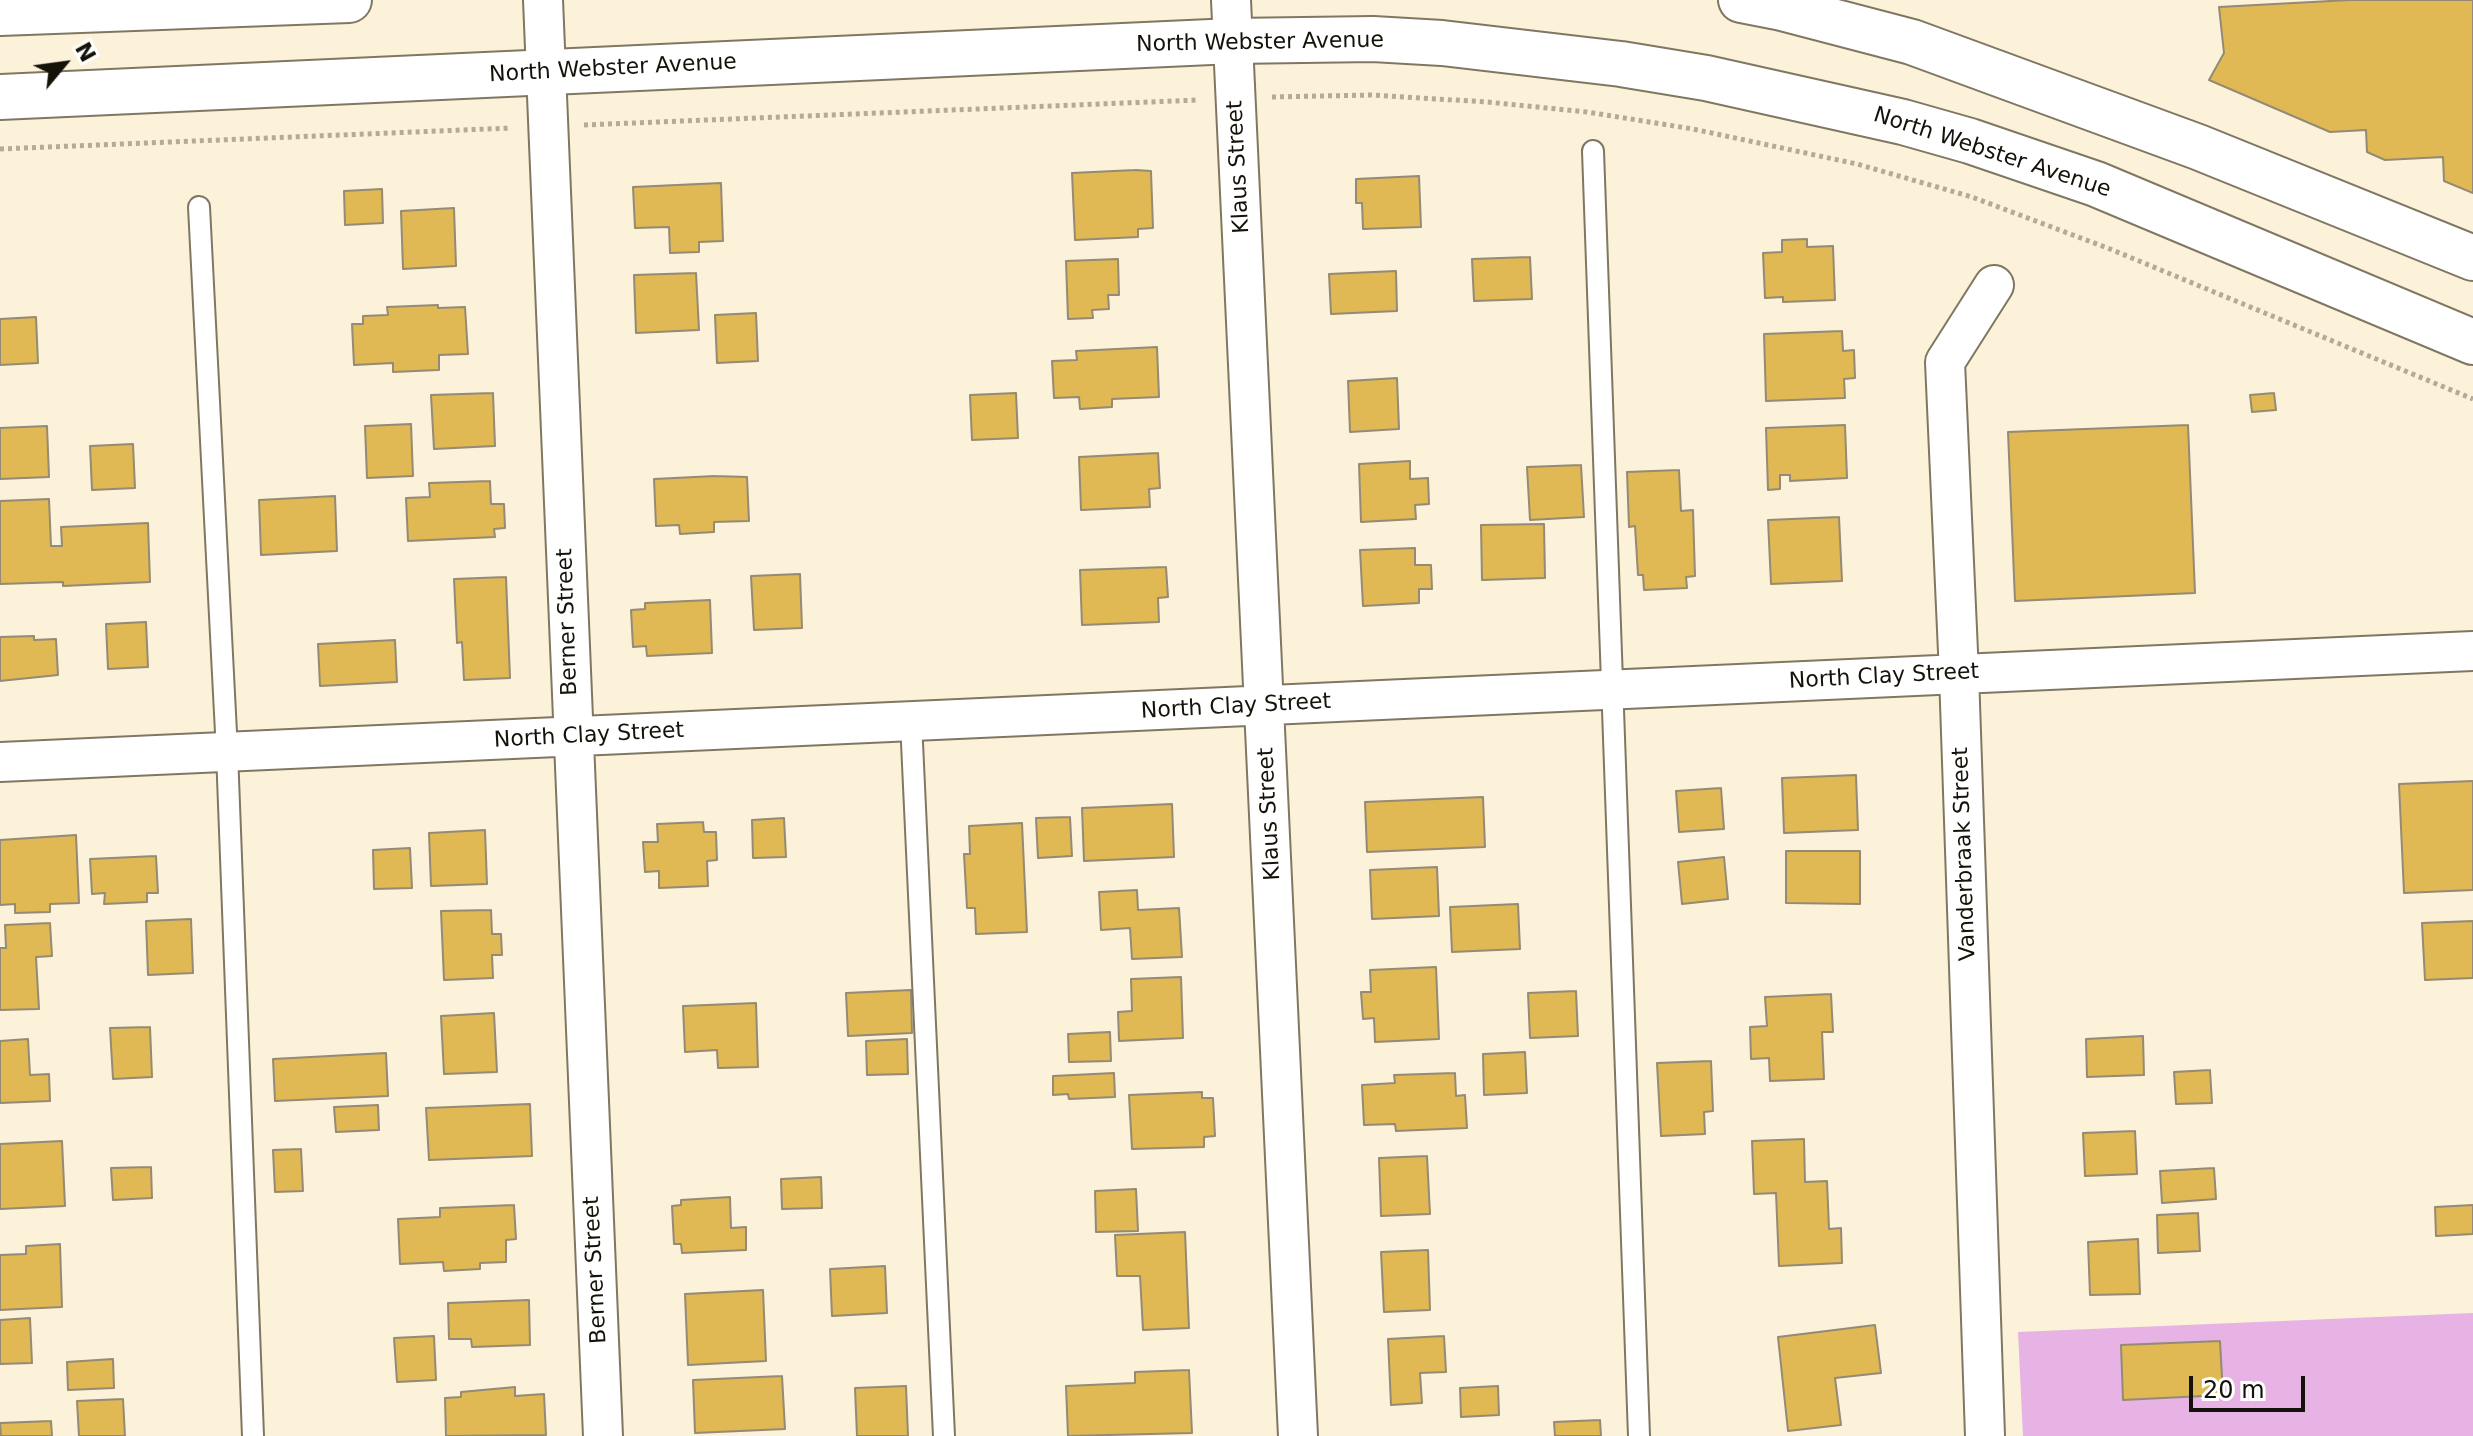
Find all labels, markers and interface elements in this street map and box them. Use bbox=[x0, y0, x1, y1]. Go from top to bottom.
north arrow bbox=[24, 24, 104, 104]
street label: North Webster Avenue bbox=[1136, 28, 1384, 58]
text: N bbox=[70, 38, 101, 66]
street label: North Webster Avenue bbox=[489, 49, 737, 89]
street label: Klaus Street bbox=[1222, 100, 1256, 234]
street label: North Webster Avenue bbox=[1870, 102, 2114, 204]
street label: Berner Street bbox=[552, 548, 584, 696]
street label: North Clay Street bbox=[1788, 659, 1980, 695]
street label: North Clay Street bbox=[1140, 689, 1332, 725]
street label: North Clay Street bbox=[493, 718, 685, 754]
street label: Klaus Street bbox=[1253, 747, 1287, 881]
street label: Vanderbraak Street bbox=[1948, 747, 1982, 961]
street label: Berner Street bbox=[579, 1196, 613, 1344]
scale bar bbox=[2193, 1360, 2309, 1410]
text: 20 m bbox=[2203, 1376, 2265, 1404]

